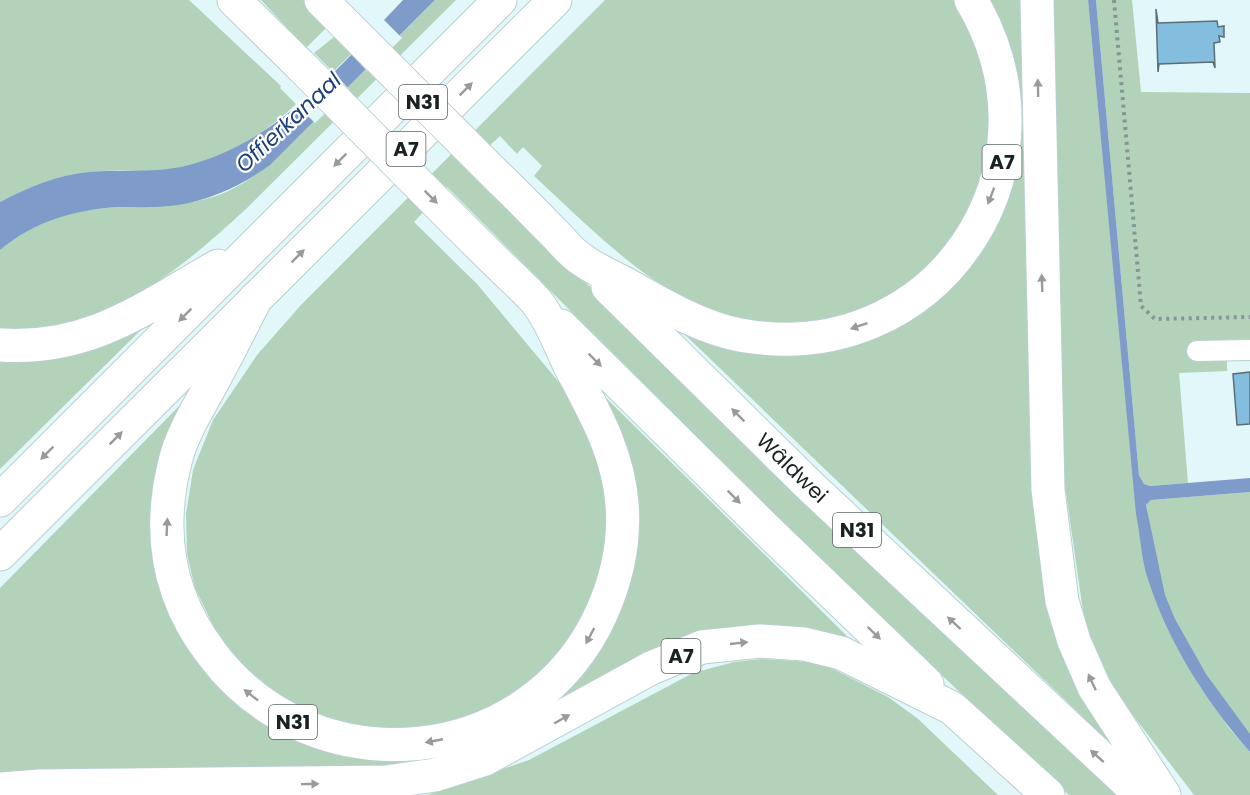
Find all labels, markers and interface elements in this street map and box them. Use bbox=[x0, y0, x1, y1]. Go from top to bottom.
water label: Offierkanaal bbox=[229, 65, 349, 180]
one-way arrow bbox=[1033, 78, 1043, 97]
one-way arrow bbox=[458, 82, 473, 96]
road number: N31 bbox=[399, 85, 447, 119]
road number: A7 bbox=[386, 132, 426, 166]
road number: A7 bbox=[982, 145, 1022, 179]
one-way arrow bbox=[334, 153, 348, 167]
one-way arrow bbox=[986, 188, 996, 206]
one-way arrow bbox=[424, 190, 439, 204]
one-way arrow bbox=[290, 250, 304, 264]
one-way arrow bbox=[1038, 273, 1047, 292]
one-way arrow bbox=[179, 308, 193, 322]
one-way arrow bbox=[850, 322, 868, 332]
one-way arrow bbox=[588, 353, 602, 367]
one-way arrow bbox=[731, 409, 745, 423]
street label: Wâldwei bbox=[750, 426, 834, 509]
one-way arrow bbox=[108, 432, 122, 446]
one-way arrow bbox=[40, 446, 55, 460]
one-way arrow bbox=[726, 490, 740, 504]
road number: N31 bbox=[833, 513, 881, 547]
one-way arrow bbox=[162, 518, 172, 537]
one-way arrow bbox=[947, 616, 962, 630]
one-way arrow bbox=[867, 626, 882, 640]
one-way arrow bbox=[585, 628, 595, 645]
one-way arrow bbox=[730, 638, 749, 648]
road number: A7 bbox=[662, 639, 700, 673]
one-way arrow bbox=[1087, 672, 1097, 690]
one-way arrow bbox=[243, 689, 259, 702]
road number: N31 bbox=[269, 705, 317, 739]
one-way arrow bbox=[554, 713, 570, 724]
one-way arrow bbox=[424, 737, 443, 746]
one-way arrow bbox=[1090, 750, 1105, 763]
one-way arrow bbox=[301, 779, 320, 789]

